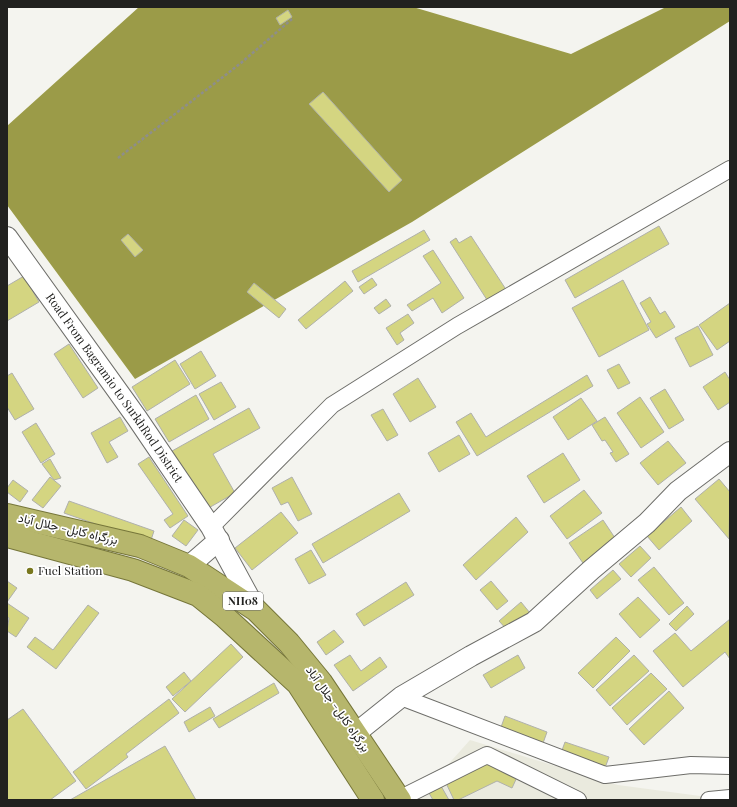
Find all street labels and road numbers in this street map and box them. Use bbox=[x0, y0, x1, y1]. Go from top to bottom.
street label: Road From Bagramio to SurkhRod District bbox=[43, 289, 188, 486]
street label: بزرگراه کابل- جلال آباد bbox=[17, 509, 120, 548]
road number: NH08 bbox=[223, 592, 263, 610]
street label: بزرگراه کابل- جلال آباد bbox=[302, 662, 375, 755]

